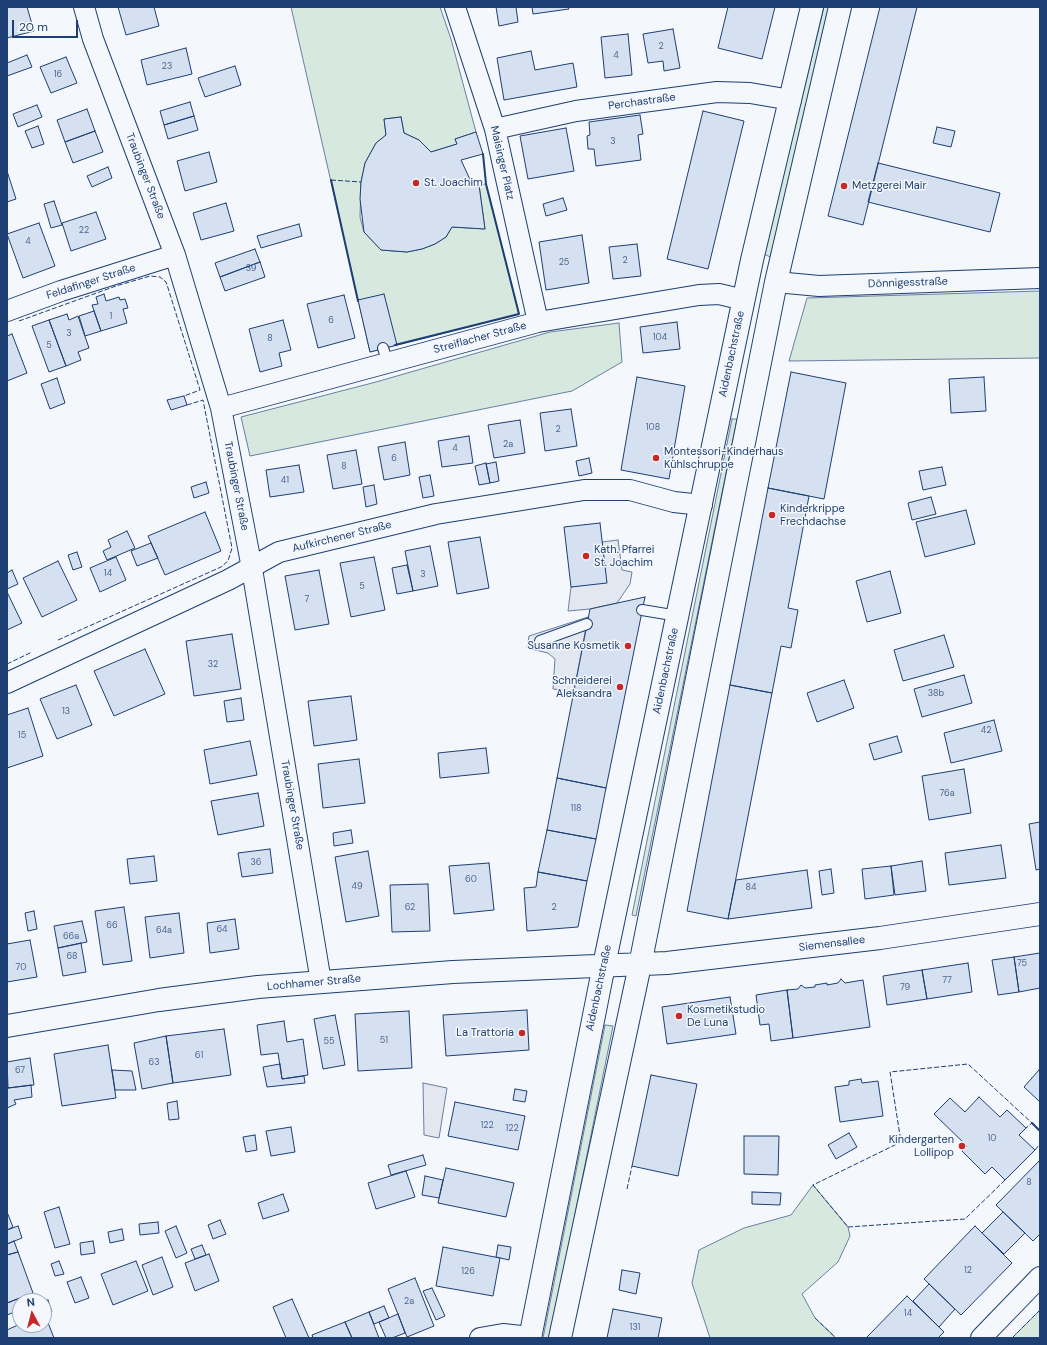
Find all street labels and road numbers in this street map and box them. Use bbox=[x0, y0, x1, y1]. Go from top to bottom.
street label: Perchastraße bbox=[608, 91, 676, 113]
street label: Maisinger Platz bbox=[487, 125, 517, 201]
street label: Traubinger Straße bbox=[123, 131, 167, 221]
street label: Feldafinger Straße bbox=[45, 261, 137, 303]
street label: Dönnigesstraße bbox=[868, 275, 948, 291]
street label: Aidenbachstraße bbox=[716, 310, 748, 398]
street label: Streiflacher Straße bbox=[432, 319, 528, 357]
street label: Traubinger Straße bbox=[221, 440, 251, 532]
street label: Aufkirchener Straße bbox=[291, 518, 393, 556]
street label: Aidenbachstraße bbox=[650, 627, 682, 715]
street label: Traubinger Straße bbox=[278, 759, 306, 851]
street label: Siemensallee bbox=[798, 933, 866, 955]
street label: Aidenbachstraße bbox=[583, 944, 615, 1032]
street label: Lochhamer Straße bbox=[267, 972, 361, 994]

